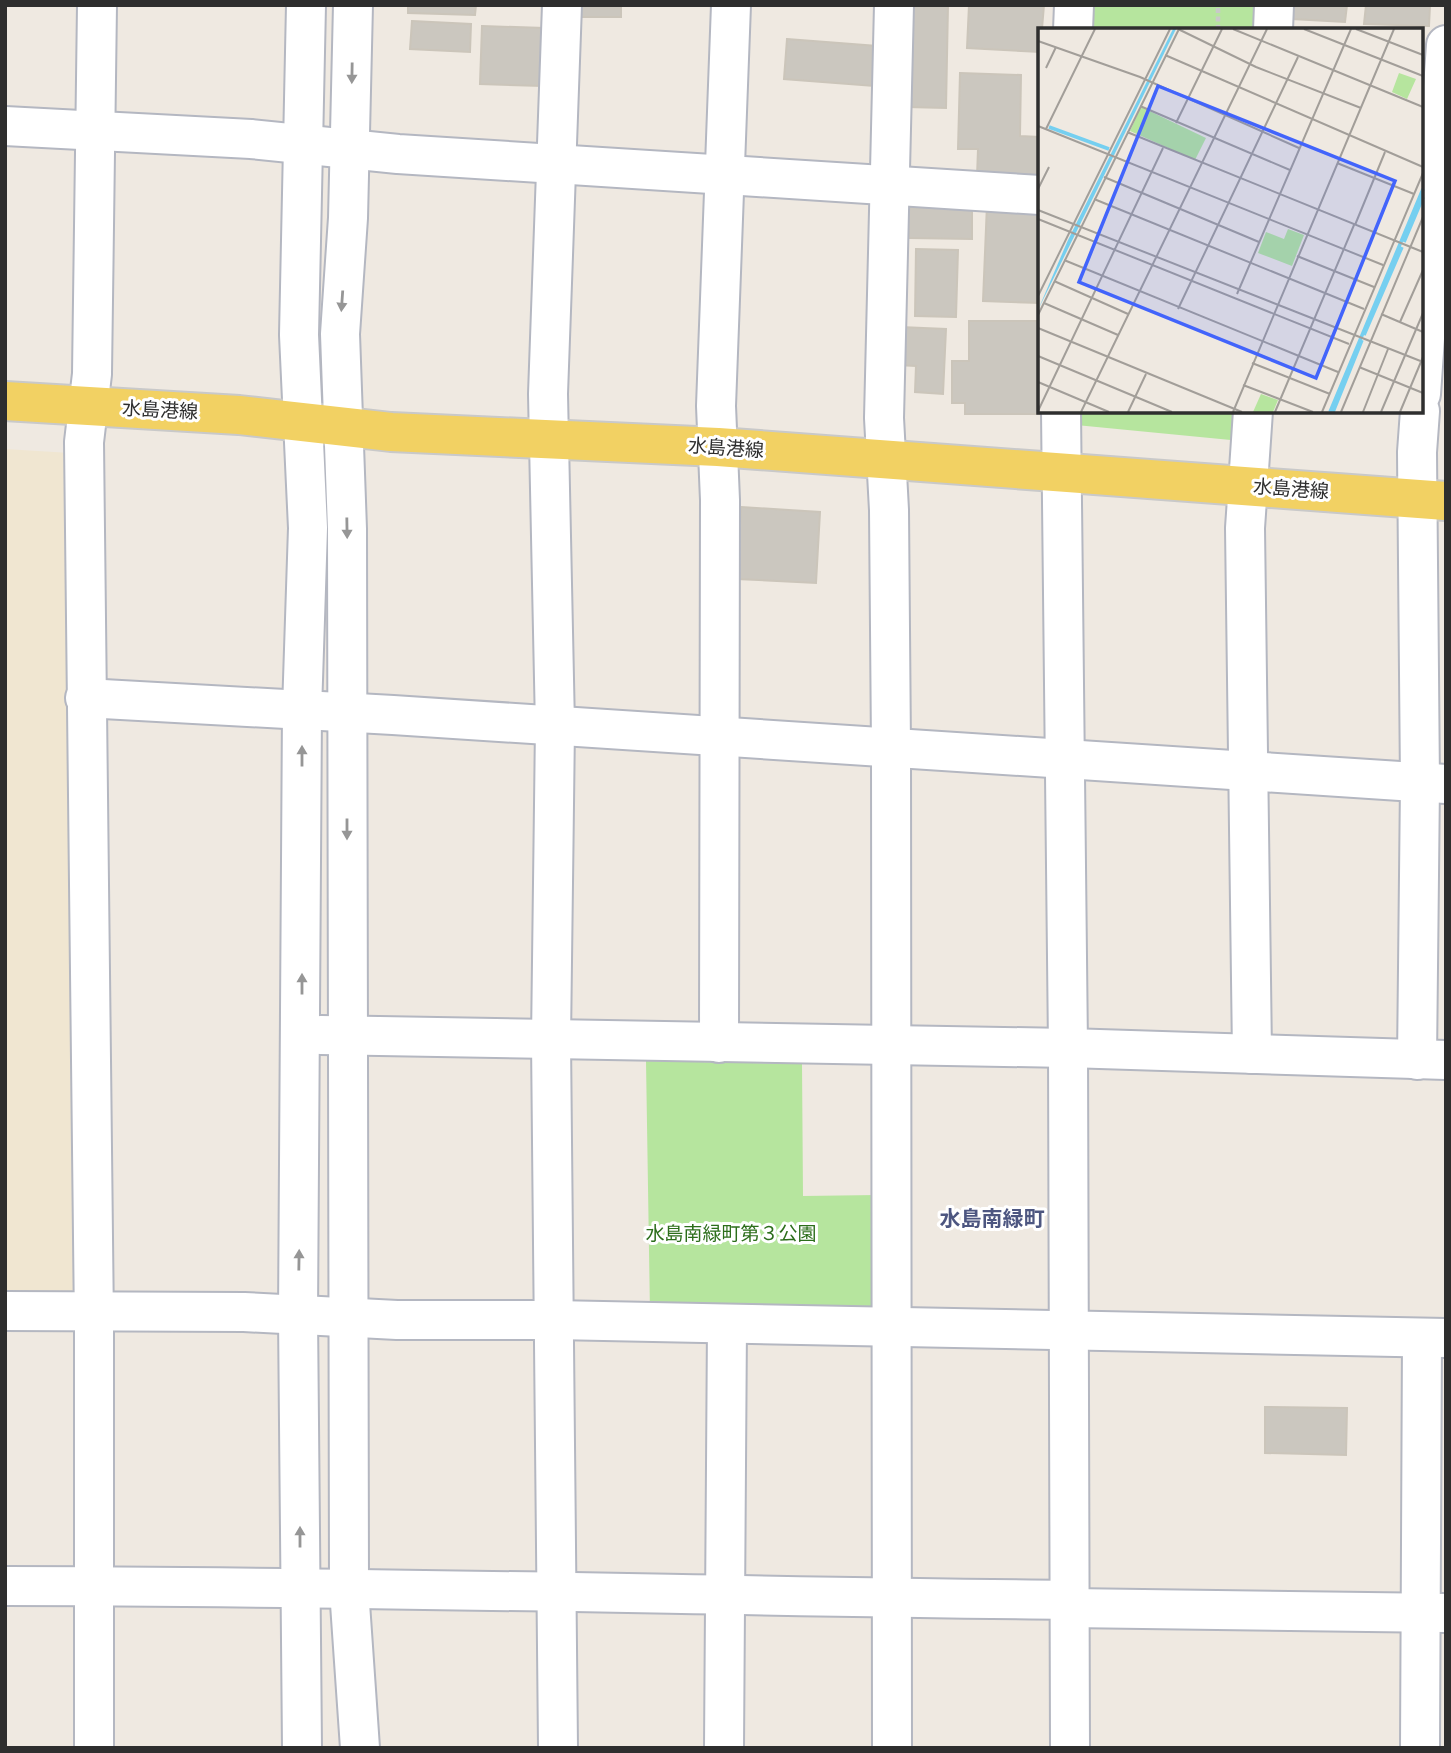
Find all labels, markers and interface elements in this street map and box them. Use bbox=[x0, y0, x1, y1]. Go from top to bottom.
inset map bbox=[1038, 28, 1423, 413]
one-way arrow bbox=[346, 63, 358, 85]
one-way arrow bbox=[337, 290, 348, 312]
street label: 水島港線 bbox=[121, 397, 199, 423]
street label: 水島港線 bbox=[687, 434, 765, 462]
street label: 水島港線 bbox=[1252, 475, 1330, 503]
one-way arrow bbox=[341, 517, 353, 539]
one-way arrow bbox=[296, 745, 308, 767]
one-way arrow bbox=[341, 818, 353, 840]
one-way arrow bbox=[296, 973, 308, 995]
district label: 水島南緑町 bbox=[940, 1206, 1045, 1231]
park label: 水島南緑町第３公園 bbox=[645, 1222, 817, 1245]
one-way arrow bbox=[293, 1249, 305, 1271]
one-way arrow bbox=[294, 1526, 306, 1548]

